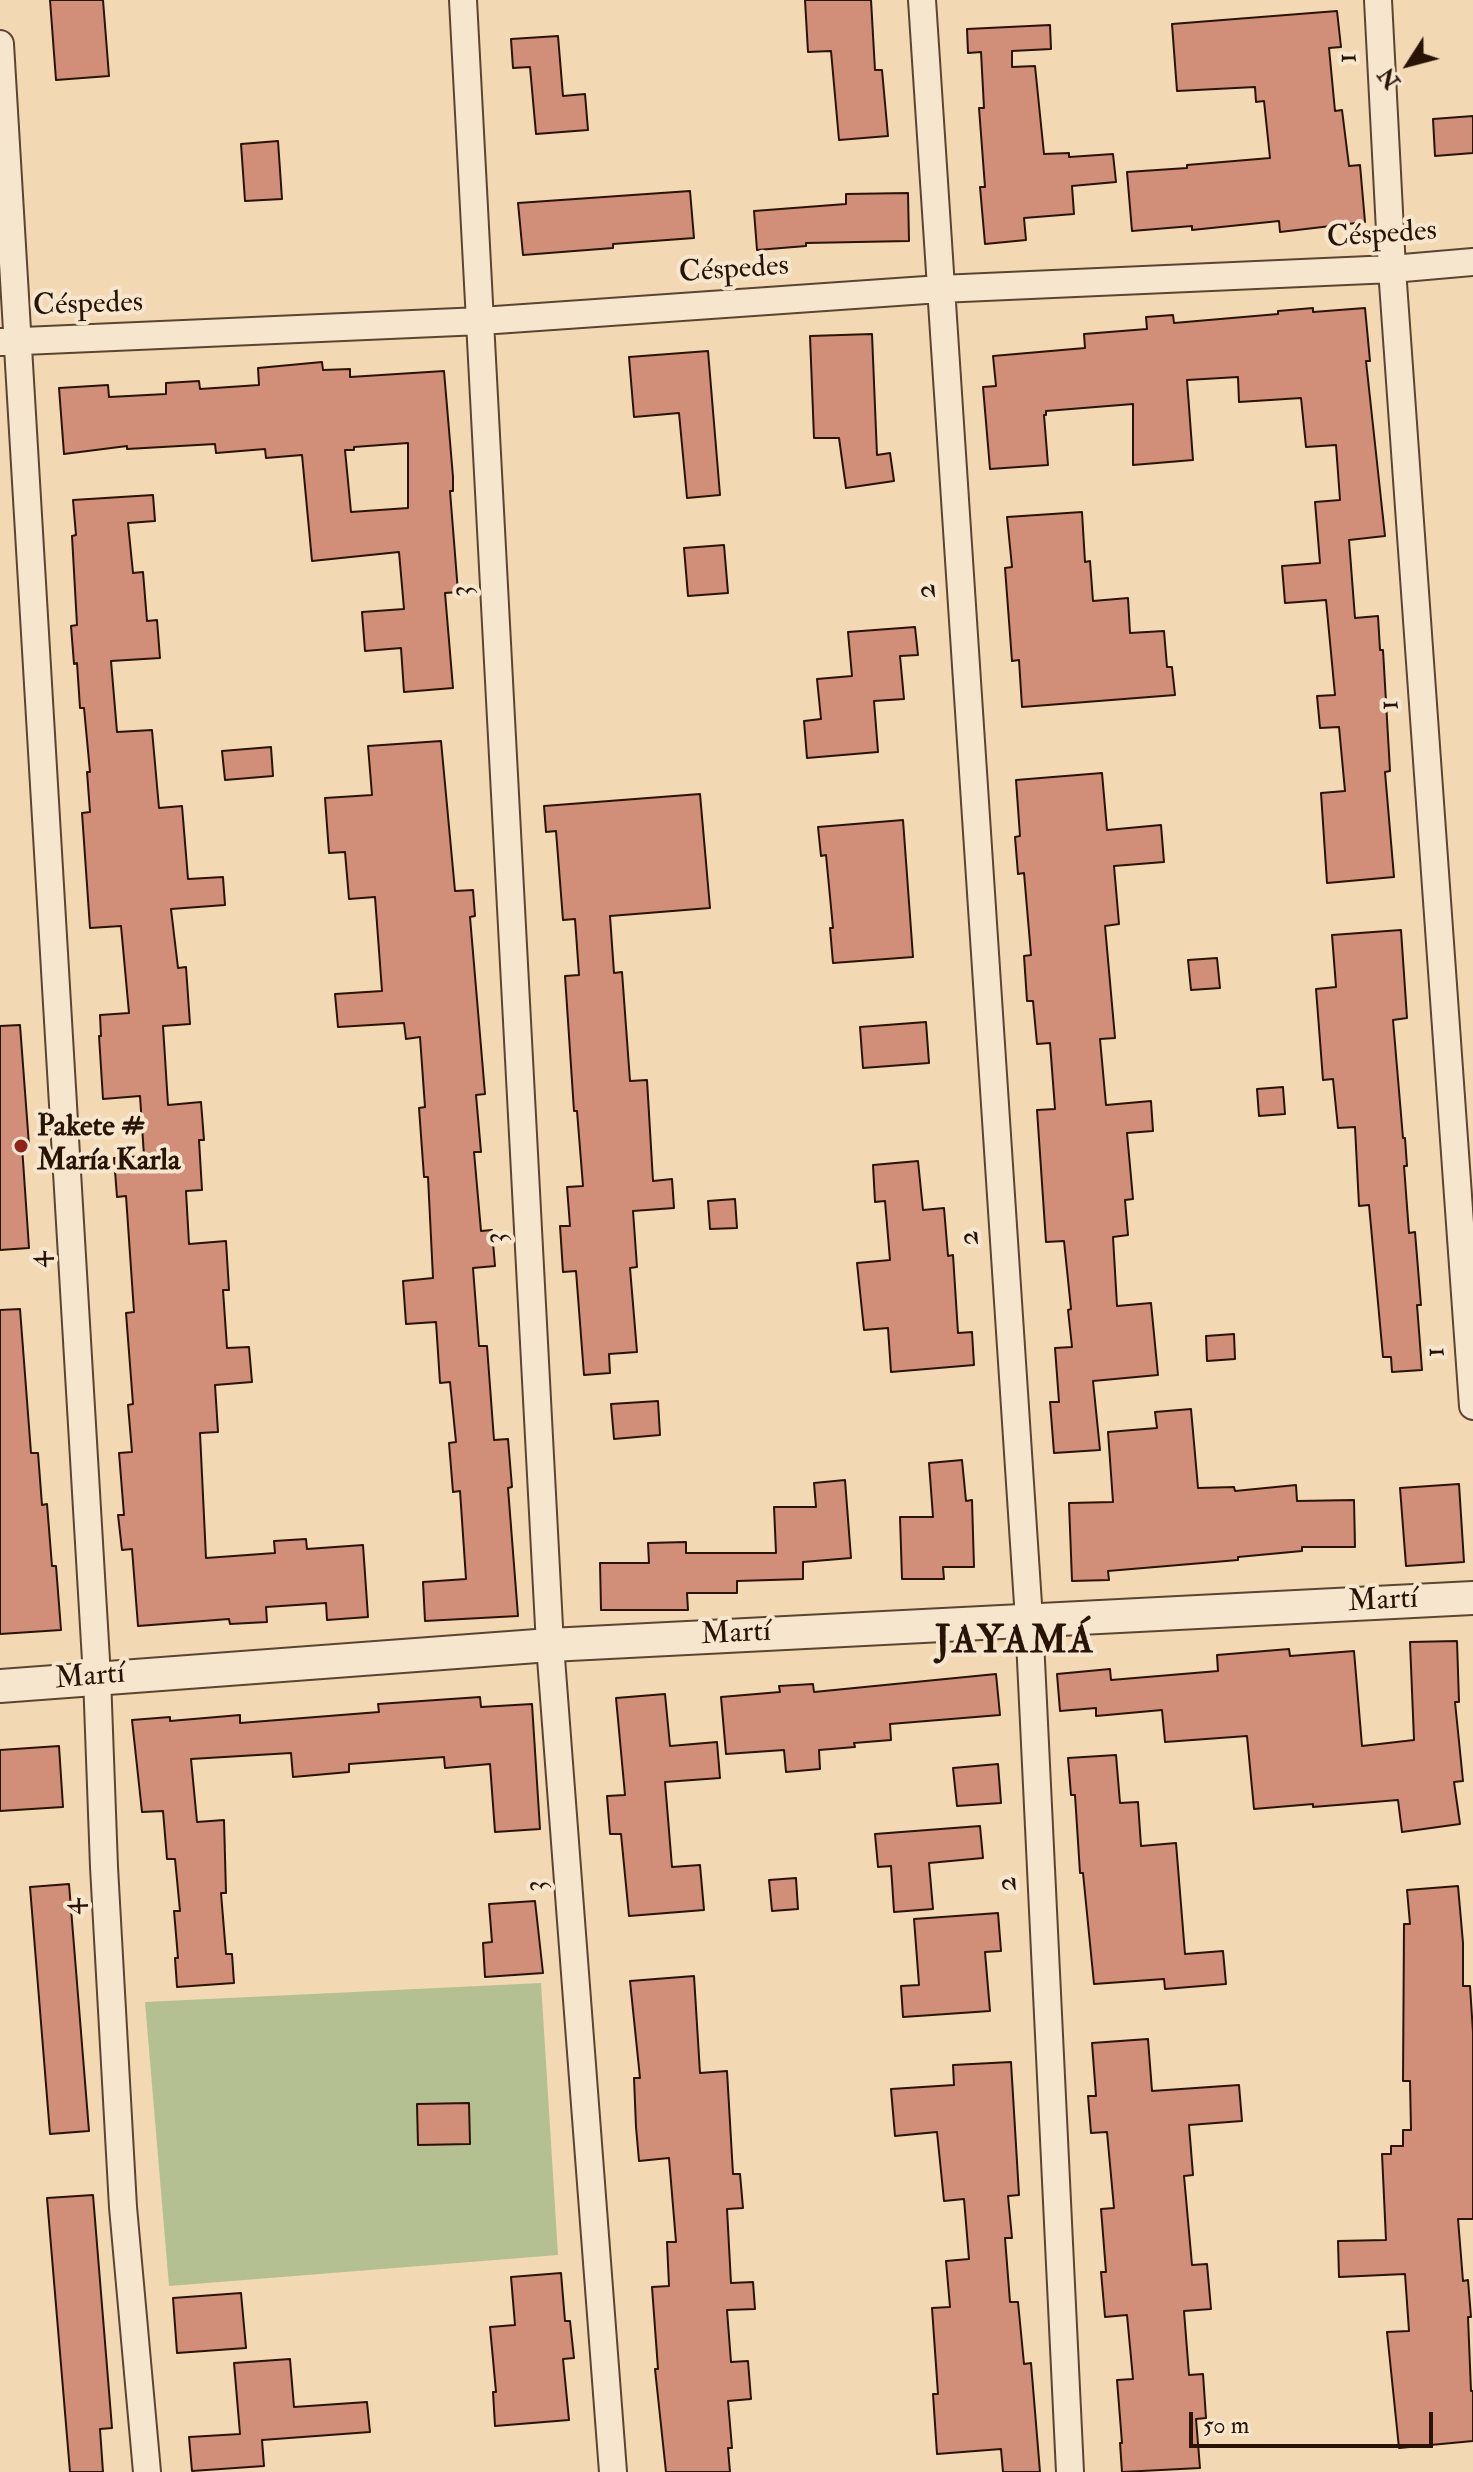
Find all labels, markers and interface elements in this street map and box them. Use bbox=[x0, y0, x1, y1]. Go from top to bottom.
north arrow bbox=[1369, 24, 1449, 104]
street label: 1 bbox=[1331, 52, 1367, 64]
text: N bbox=[1372, 62, 1407, 94]
street label: Céspedes bbox=[1326, 214, 1438, 258]
street label: Céspedes bbox=[678, 249, 790, 293]
street label: Céspedes bbox=[32, 286, 144, 326]
street label: 2 bbox=[910, 582, 946, 600]
street label: 3 bbox=[445, 584, 481, 598]
street label: 1 bbox=[1373, 698, 1409, 712]
place label: Pakete # María Karla bbox=[37, 1111, 180, 1182]
marker: Pakete # María Karla bbox=[12, 1137, 30, 1155]
street label: 2 bbox=[953, 1229, 989, 1247]
street label: 3 bbox=[479, 1231, 515, 1245]
street label: 4 bbox=[22, 1251, 58, 1269]
street label: 1 bbox=[1419, 1345, 1455, 1359]
street label: Martí bbox=[1347, 1582, 1419, 1622]
street label: Martí bbox=[700, 1615, 772, 1655]
district label: JAYAMÁ bbox=[935, 1621, 1095, 1667]
street label: Martí bbox=[54, 1657, 126, 1699]
street label: 2 bbox=[991, 1875, 1027, 1893]
street label: 3 bbox=[519, 1879, 555, 1893]
street label: 4 bbox=[56, 1898, 92, 1916]
scale bar bbox=[1193, 2396, 1437, 2446]
text: 50 m bbox=[1203, 2410, 1249, 2441]

